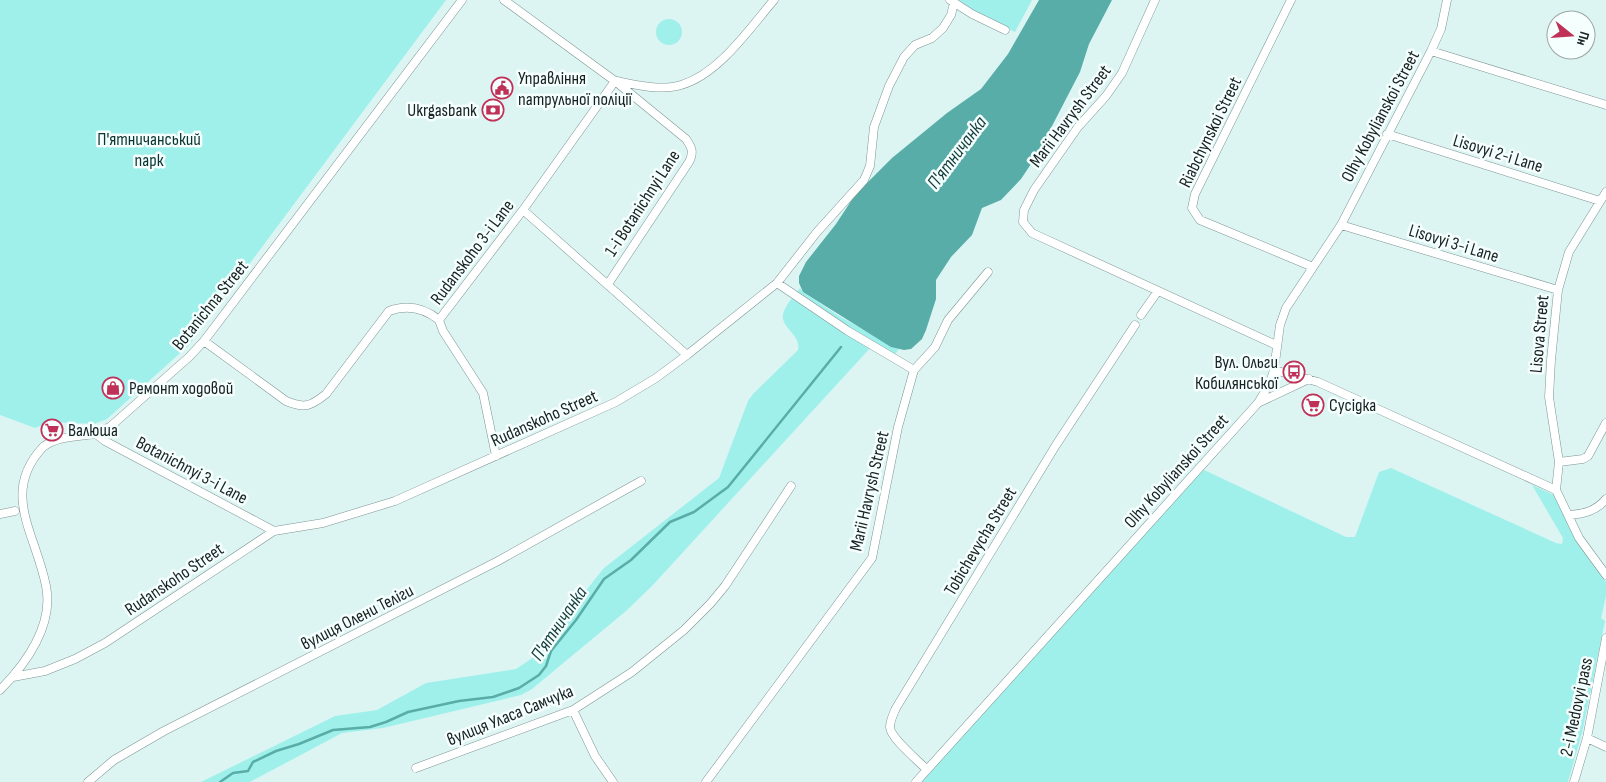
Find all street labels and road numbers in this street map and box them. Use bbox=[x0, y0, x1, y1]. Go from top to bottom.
street label: Olhy Kobylianskoi Street bbox=[1337, 47, 1424, 185]
street label: Marii Havrysh Street bbox=[1025, 61, 1116, 172]
street label: Riabchynskoi Street bbox=[1175, 73, 1246, 191]
street label: Lisovyi 2-i Lane bbox=[1450, 130, 1545, 177]
street label: 1-i Botanichnyi Lane bbox=[600, 146, 685, 260]
street label: Rudanskoho 3-i Lane bbox=[426, 196, 519, 309]
street label: Lisovyi 3-i Lane bbox=[1406, 220, 1501, 267]
street label: Botanichna Street bbox=[168, 256, 253, 354]
street label: Lisova Street bbox=[1526, 294, 1553, 374]
street label: Rudanskoho Street bbox=[488, 385, 601, 451]
street label: Olhy Kobylianskoi Street bbox=[1120, 410, 1233, 532]
street label: Marii Havrysh Street bbox=[845, 429, 894, 553]
street label: Botanichnyi 3-i Lane bbox=[132, 432, 251, 509]
street label: Tobichevycha Street bbox=[940, 483, 1021, 599]
street label: Rudanskoho Street bbox=[121, 538, 228, 620]
street label: вулиця Олени Теліги bbox=[298, 580, 417, 655]
street label: 2-i Medovyi pass bbox=[1556, 656, 1597, 758]
street label: вулиця Уласа Самчука bbox=[444, 681, 576, 750]

